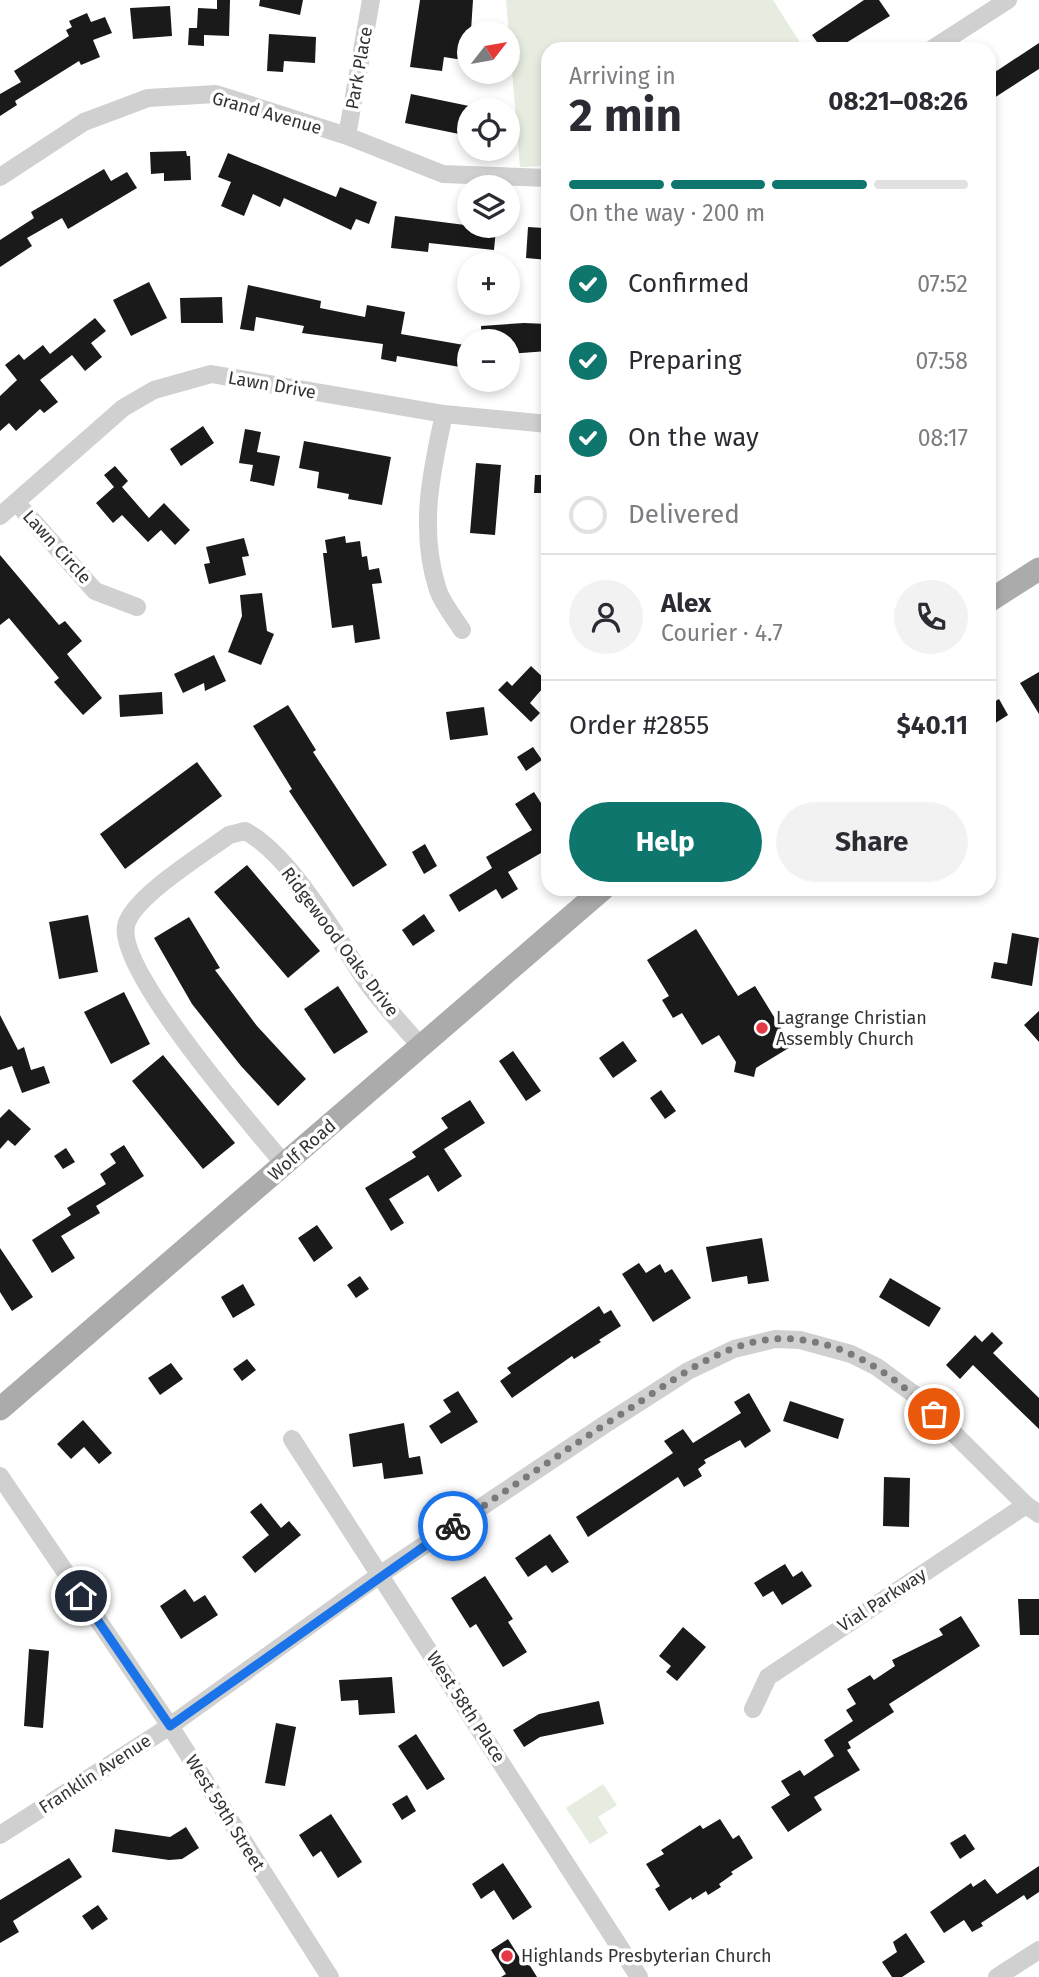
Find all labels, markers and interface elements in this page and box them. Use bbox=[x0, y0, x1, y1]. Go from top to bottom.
north arrow bbox=[457, 21, 520, 84]
map controls bbox=[457, 21, 520, 392]
street label: Park Place bbox=[341, 25, 377, 111]
text: Arriving in bbox=[569, 62, 676, 90]
text: 08:21–08:26 bbox=[828, 86, 968, 117]
street label: Grand Avenue bbox=[210, 87, 324, 139]
text: 2 min bbox=[569, 88, 682, 143]
button: locate bbox=[457, 98, 520, 161]
button: layers bbox=[457, 175, 520, 238]
text: On the way · 200 m bbox=[569, 199, 765, 227]
button: + bbox=[457, 252, 520, 315]
icon: check bbox=[569, 265, 607, 303]
text: Confirmed bbox=[628, 268, 749, 299]
text: 07:52 bbox=[917, 270, 968, 298]
button: − bbox=[457, 329, 520, 392]
icon: check bbox=[569, 342, 607, 380]
text: Preparing bbox=[628, 345, 741, 376]
text: 07:58 bbox=[916, 347, 968, 375]
street label: Lawn Drive bbox=[226, 366, 318, 404]
icon: check bbox=[569, 419, 607, 457]
text: On the way bbox=[628, 422, 759, 453]
text: 08:17 bbox=[918, 424, 968, 452]
text: Delivered bbox=[628, 499, 740, 530]
street label: Lawn Circle bbox=[18, 506, 96, 588]
button: person bbox=[569, 580, 643, 654]
button: phone bbox=[894, 580, 968, 654]
text: Alex bbox=[661, 588, 711, 619]
text: Courier · 4.7 bbox=[661, 619, 783, 647]
text: Order #2855 bbox=[569, 710, 709, 741]
text: $40.11 bbox=[897, 710, 968, 741]
button: Help bbox=[569, 802, 762, 882]
button: Share bbox=[776, 802, 968, 882]
street label: Ridgewood Oaks Drive bbox=[277, 863, 403, 1021]
place label: Lagrange Christian Assembly Church bbox=[776, 1007, 927, 1050]
marker: Lagrange Christian Assembly Church bbox=[754, 1020, 770, 1036]
street label: Wolf Road bbox=[264, 1115, 340, 1185]
pin bbox=[904, 1384, 964, 1444]
icon: bag bbox=[915, 1395, 953, 1433]
courier bbox=[418, 1491, 488, 1561]
icon: bike bbox=[434, 1507, 472, 1545]
street label: Vial Parkway bbox=[834, 1563, 931, 1637]
pin bbox=[51, 1566, 111, 1626]
icon: home bbox=[62, 1577, 100, 1615]
street label: West 58th Place bbox=[422, 1647, 510, 1767]
street label: Franklin Avenue bbox=[35, 1730, 155, 1818]
street label: West 59th Street bbox=[180, 1751, 270, 1876]
place label: Highlands Presbyterian Church bbox=[521, 1945, 772, 1967]
marker: Highlands Presbyterian Church bbox=[499, 1948, 515, 1964]

